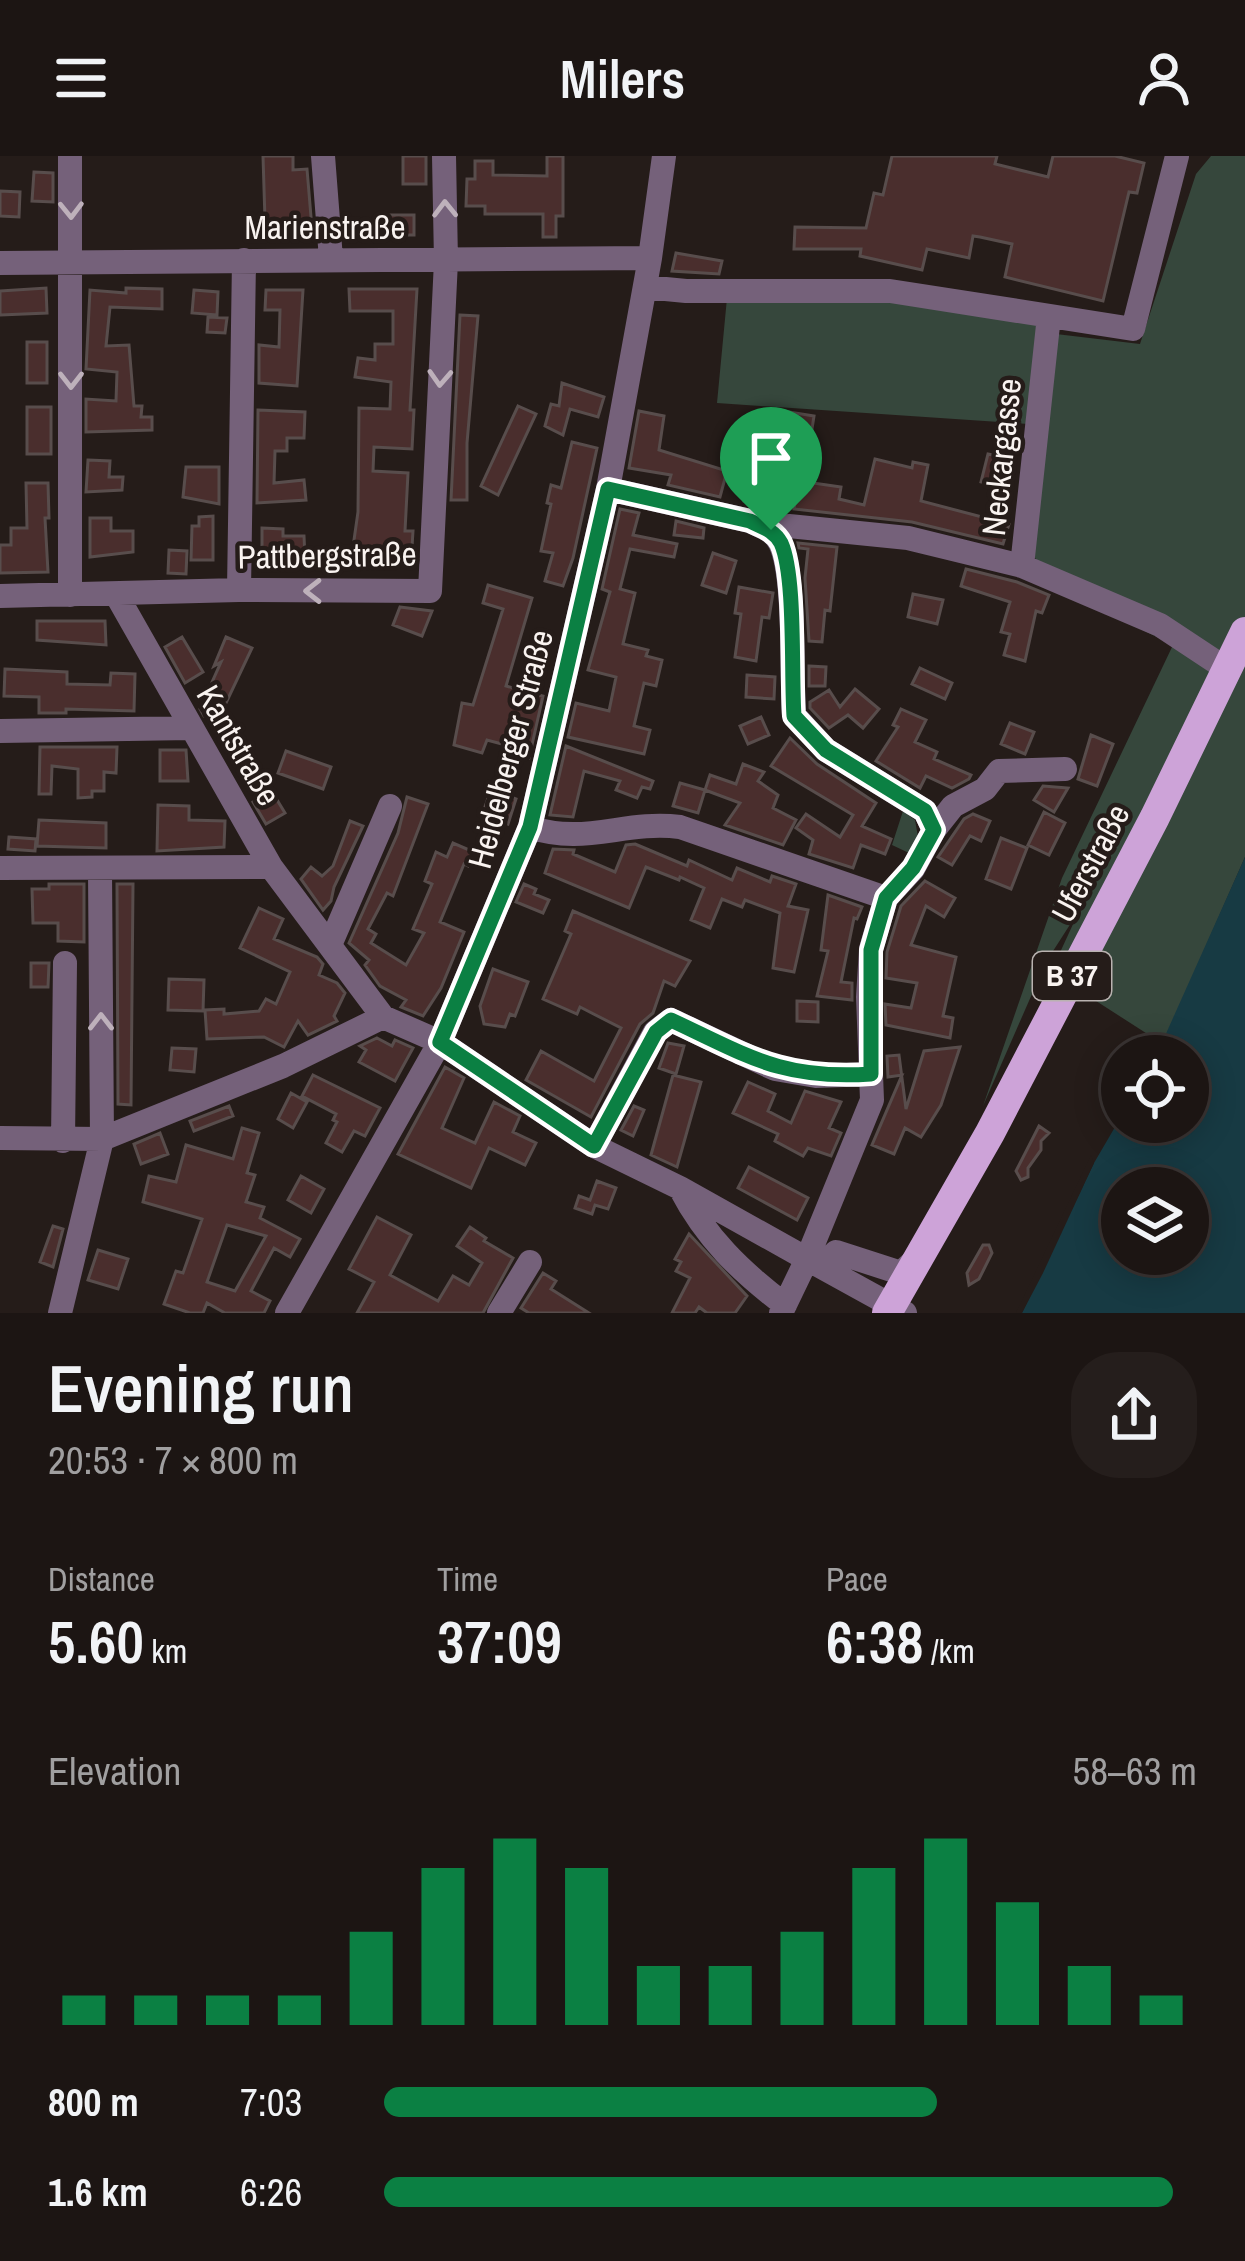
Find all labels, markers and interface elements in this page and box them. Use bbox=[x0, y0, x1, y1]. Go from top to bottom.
text: Milers bbox=[560, 42, 685, 115]
icon: menu bbox=[48, 45, 114, 111]
icon: person bbox=[1131, 45, 1197, 111]
one-way arrow bbox=[432, 199, 458, 217]
one-way arrow bbox=[58, 202, 84, 220]
street label: Marienstraße bbox=[245, 205, 405, 249]
one-way arrow bbox=[427, 369, 453, 388]
one-way arrow bbox=[58, 372, 84, 390]
street label: Neckargasse bbox=[971, 376, 1031, 538]
pin bbox=[720, 407, 822, 530]
icon: arrive bbox=[738, 425, 804, 491]
street label: Pattbergstraße bbox=[237, 531, 417, 579]
one-way arrow bbox=[303, 578, 321, 604]
street label: Heidelberger Straße bbox=[457, 625, 563, 873]
street label: Kantstraße bbox=[187, 677, 291, 813]
street label: Uferstraße bbox=[1041, 796, 1139, 930]
road number: B 37 bbox=[1033, 952, 1111, 1000]
one-way arrow bbox=[88, 1012, 114, 1030]
map controls bbox=[1101, 1035, 1209, 1275]
button: locate bbox=[1101, 1035, 1209, 1143]
button: layers bbox=[1101, 1167, 1209, 1275]
text: Evening run bbox=[48, 1344, 354, 1433]
button: share bbox=[1071, 1352, 1197, 1478]
text: 20:53 · 7 × 800 m bbox=[48, 1434, 298, 1486]
text: Distance bbox=[48, 1557, 155, 1601]
text: Time bbox=[437, 1557, 498, 1601]
text: Pace bbox=[826, 1557, 888, 1601]
text: 5.60 bbox=[48, 1601, 144, 1682]
text: 37:09 bbox=[437, 1601, 562, 1682]
text: 6:38 bbox=[826, 1601, 924, 1682]
text: km bbox=[144, 1629, 187, 1673]
text: /km bbox=[924, 1629, 975, 1673]
text: Elevation bbox=[48, 1745, 181, 1797]
text: 58–63 m bbox=[1073, 1745, 1197, 1797]
text: 800 m bbox=[48, 2076, 139, 2128]
text: 7:03 bbox=[240, 2076, 302, 2128]
text: 1.6 km bbox=[48, 2166, 148, 2218]
text: 6:26 bbox=[240, 2166, 302, 2218]

